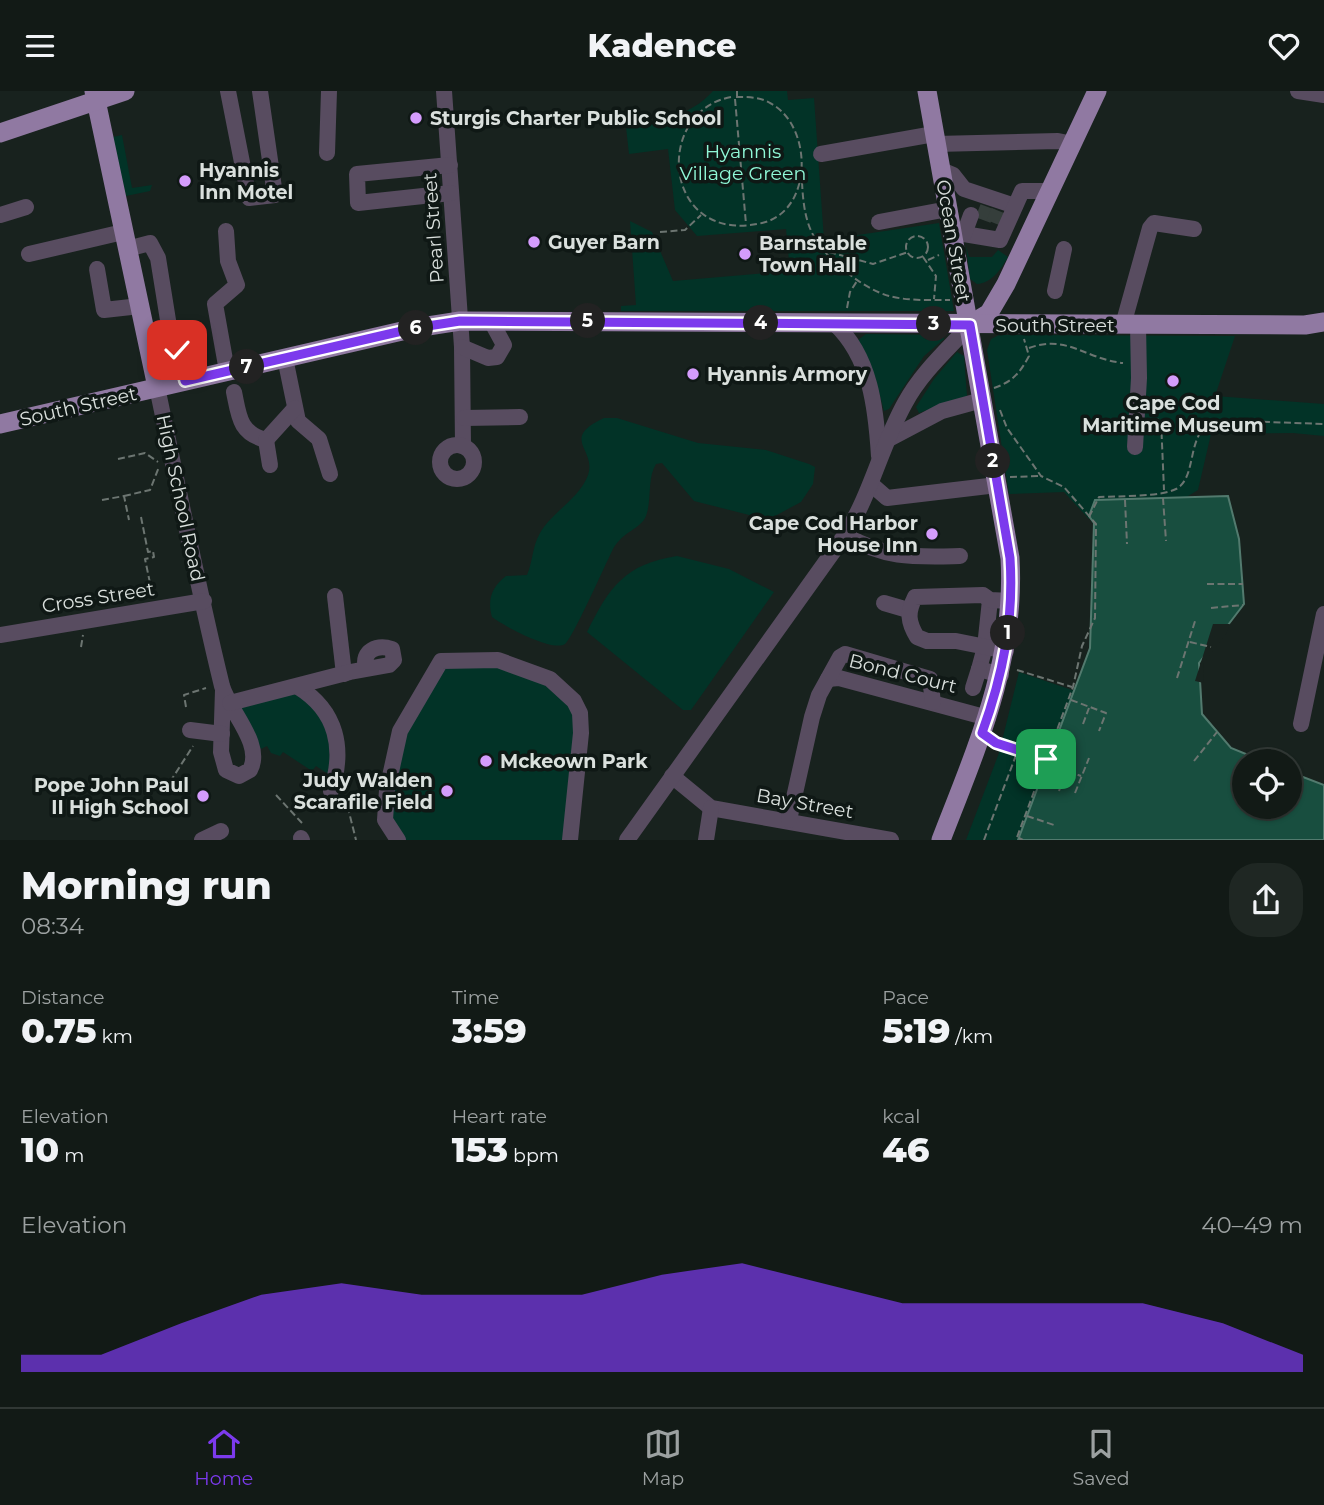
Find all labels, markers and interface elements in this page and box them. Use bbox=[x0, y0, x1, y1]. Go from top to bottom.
text: Kadence bbox=[587, 26, 737, 65]
icon: menu bbox=[21, 27, 59, 65]
icon: heart bbox=[1265, 27, 1303, 65]
place label: Sturgis Charter Public School bbox=[430, 107, 722, 130]
marker: Sturgis Charter Public School bbox=[408, 110, 424, 126]
park label: Hyannis Village Green bbox=[680, 140, 806, 185]
place label: Hyannis Inn Motel bbox=[199, 159, 293, 204]
street label: Pearl Street bbox=[418, 172, 449, 284]
marker: Hyannis Inn Motel bbox=[177, 173, 193, 189]
street label: Ocean Street bbox=[931, 178, 976, 304]
place label: Guyer Barn bbox=[548, 231, 660, 254]
place label: Barnstable Town Hall bbox=[759, 232, 867, 277]
marker: Guyer Barn bbox=[526, 234, 542, 250]
marker: Barnstable Town Hall bbox=[737, 246, 753, 262]
pin: 5 bbox=[570, 303, 606, 338]
pin: 4 bbox=[744, 306, 778, 341]
pin: 3 bbox=[916, 307, 951, 341]
text: 5 bbox=[582, 309, 593, 332]
pin: 6 bbox=[398, 310, 434, 345]
text: 4 bbox=[754, 311, 767, 334]
text: 3 bbox=[928, 312, 939, 335]
street label: South Street bbox=[995, 314, 1115, 337]
text: 6 bbox=[409, 316, 422, 339]
pin bbox=[147, 320, 207, 380]
icon: check bbox=[158, 331, 196, 369]
pin: 7 bbox=[230, 349, 264, 385]
text: 7 bbox=[241, 355, 252, 378]
place label: Hyannis Armory bbox=[707, 363, 868, 386]
marker: Hyannis Armory bbox=[685, 366, 701, 382]
marker: Cape Cod Maritime Museum bbox=[1165, 373, 1181, 389]
street label: South Street bbox=[17, 382, 139, 431]
place label: Cape Cod Maritime Museum bbox=[1082, 392, 1264, 437]
street label: High School Road bbox=[152, 413, 209, 584]
pin: 2 bbox=[976, 443, 1010, 479]
text: 2 bbox=[987, 449, 998, 472]
place label: Cape Cod Harbor House Inn bbox=[749, 512, 918, 557]
marker: Cape Cod Harbor House Inn bbox=[924, 526, 940, 542]
street label: Cross Street bbox=[40, 577, 156, 618]
pin: 1 bbox=[990, 615, 1026, 651]
text: 1 bbox=[1004, 621, 1011, 644]
street label: Bond Court bbox=[847, 649, 959, 698]
pin bbox=[1016, 729, 1076, 789]
icon: arrive bbox=[1027, 740, 1065, 778]
map controls bbox=[1232, 749, 1302, 819]
button: locate bbox=[1232, 749, 1302, 819]
place label: Mckeown Park bbox=[500, 750, 648, 773]
marker: Mckeown Park bbox=[478, 753, 494, 769]
place label: Judy Walden Scarafile Field bbox=[294, 769, 433, 814]
place label: Pope John Paul II High School bbox=[34, 774, 189, 819]
marker: Judy Walden Scarafile Field bbox=[439, 783, 455, 799]
street label: Bay Street bbox=[755, 784, 855, 823]
marker: Pope John Paul II High School bbox=[195, 788, 211, 804]
text: Morning run bbox=[21, 862, 272, 909]
button: share bbox=[1229, 863, 1303, 937]
text: 08:34 bbox=[21, 912, 84, 940]
text: Distance bbox=[21, 986, 104, 1009]
text: Time bbox=[452, 986, 499, 1009]
text: Pace bbox=[882, 986, 929, 1009]
text: 0.75 bbox=[21, 1009, 97, 1052]
text: 3:59 bbox=[452, 1009, 527, 1052]
text: 5:19 bbox=[882, 1009, 950, 1052]
text: km bbox=[97, 1025, 133, 1048]
text: /km bbox=[950, 1025, 993, 1048]
text: Elevation bbox=[21, 1105, 109, 1128]
text: Heart rate bbox=[452, 1105, 547, 1128]
text: kcal bbox=[882, 1105, 920, 1128]
text: 10 bbox=[21, 1128, 59, 1171]
text: 153 bbox=[452, 1128, 508, 1171]
text: 46 bbox=[882, 1128, 930, 1171]
text: m bbox=[59, 1144, 84, 1167]
text: bpm bbox=[508, 1144, 559, 1167]
text: Elevation bbox=[21, 1211, 127, 1239]
text: 40–49 m bbox=[1201, 1211, 1303, 1239]
tab: Home bbox=[194, 1425, 253, 1490]
tab: Map bbox=[642, 1425, 684, 1490]
tab: Saved bbox=[1073, 1425, 1130, 1490]

